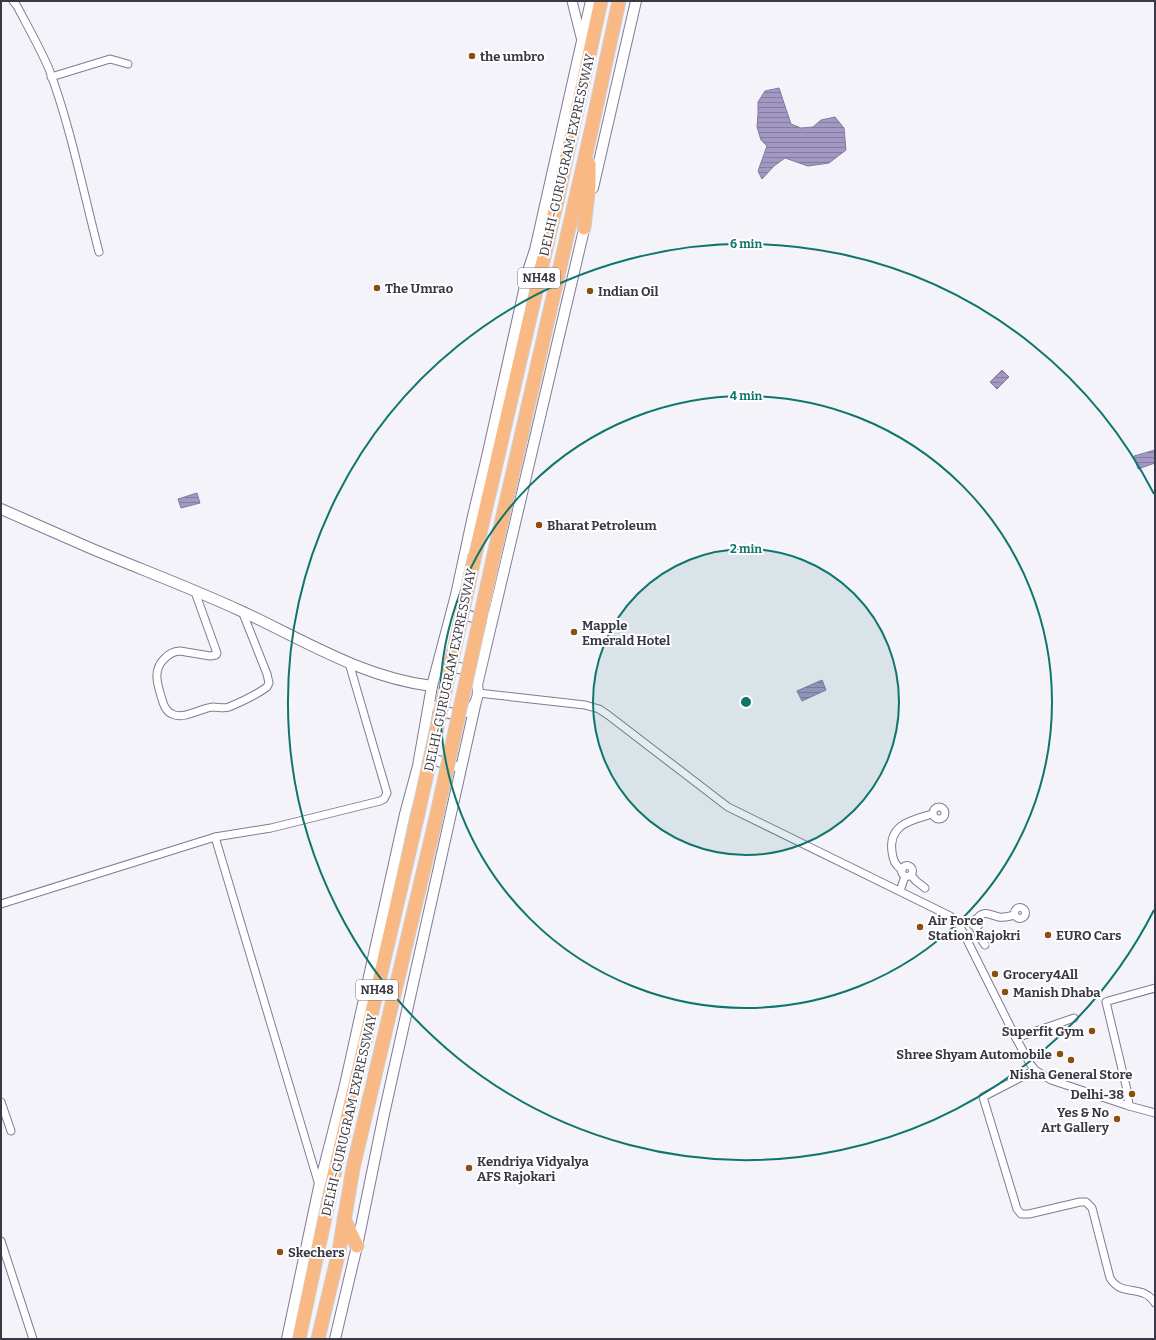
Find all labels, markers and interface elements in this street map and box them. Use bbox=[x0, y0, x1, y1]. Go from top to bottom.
place label: the umbro bbox=[480, 49, 545, 64]
marker: the umbro bbox=[467, 51, 477, 61]
street label: DELHI-GURUGRAM EXPRESSWAY bbox=[536, 52, 598, 258]
text: 6 min bbox=[730, 237, 762, 251]
road number: NH48 bbox=[518, 268, 560, 288]
place label: The Umrao bbox=[385, 281, 454, 296]
marker: The Umrao bbox=[372, 283, 382, 293]
place label: Indian Oil bbox=[598, 284, 659, 299]
marker: Indian Oil bbox=[585, 286, 595, 296]
text: 4 min bbox=[730, 389, 762, 403]
place label: Bharat Petroleum bbox=[547, 518, 657, 533]
marker: Bharat Petroleum bbox=[534, 520, 544, 530]
text: 2 min bbox=[730, 542, 762, 556]
street label: DELHI-GURUGRAM EXPRESSWAY bbox=[421, 566, 479, 773]
place label: Mapple Emerald Hotel bbox=[582, 618, 670, 648]
marker: Mapple Emerald Hotel bbox=[569, 627, 579, 637]
centre of rings bbox=[739, 695, 753, 709]
place label: Air Force Station Rajokri bbox=[928, 913, 1020, 944]
marker: Air Force Station Rajokri bbox=[915, 922, 925, 932]
place label: EURO Cars bbox=[1056, 928, 1121, 943]
marker: EURO Cars bbox=[1043, 930, 1053, 940]
place label: Grocery4All bbox=[1003, 967, 1078, 982]
marker: Grocery4All bbox=[990, 969, 1000, 979]
road number: NH48 bbox=[356, 980, 398, 1000]
place label: Manish Dhaba bbox=[1013, 985, 1101, 1000]
marker: Manish Dhaba bbox=[1000, 987, 1010, 997]
street label: DELHI-GURUGRAM EXPRESSWAY bbox=[318, 1012, 380, 1218]
place label: Superfit Gym bbox=[1002, 1024, 1085, 1039]
marker: Superfit Gym bbox=[1087, 1026, 1097, 1036]
place label: Shree Shyam Automobile bbox=[896, 1047, 1052, 1062]
marker: Shree Shyam Automobile bbox=[1055, 1049, 1065, 1059]
marker: Nisha General Store bbox=[1066, 1055, 1076, 1065]
place label: Nisha General Store bbox=[1009, 1067, 1133, 1082]
place label: Delhi-38 bbox=[1071, 1087, 1124, 1102]
marker: Delhi-38 bbox=[1127, 1089, 1137, 1099]
place label: Yes & No Art Gallery bbox=[1041, 1105, 1110, 1135]
marker: Yes & No Art Gallery bbox=[1112, 1114, 1122, 1124]
place label: Kendriya Vidyalya AFS Rajokari bbox=[477, 1154, 589, 1185]
marker: Kendriya Vidyalya AFS Rajokari bbox=[464, 1163, 474, 1173]
place label: Skechers bbox=[288, 1245, 345, 1260]
marker: Skechers bbox=[275, 1247, 285, 1257]

